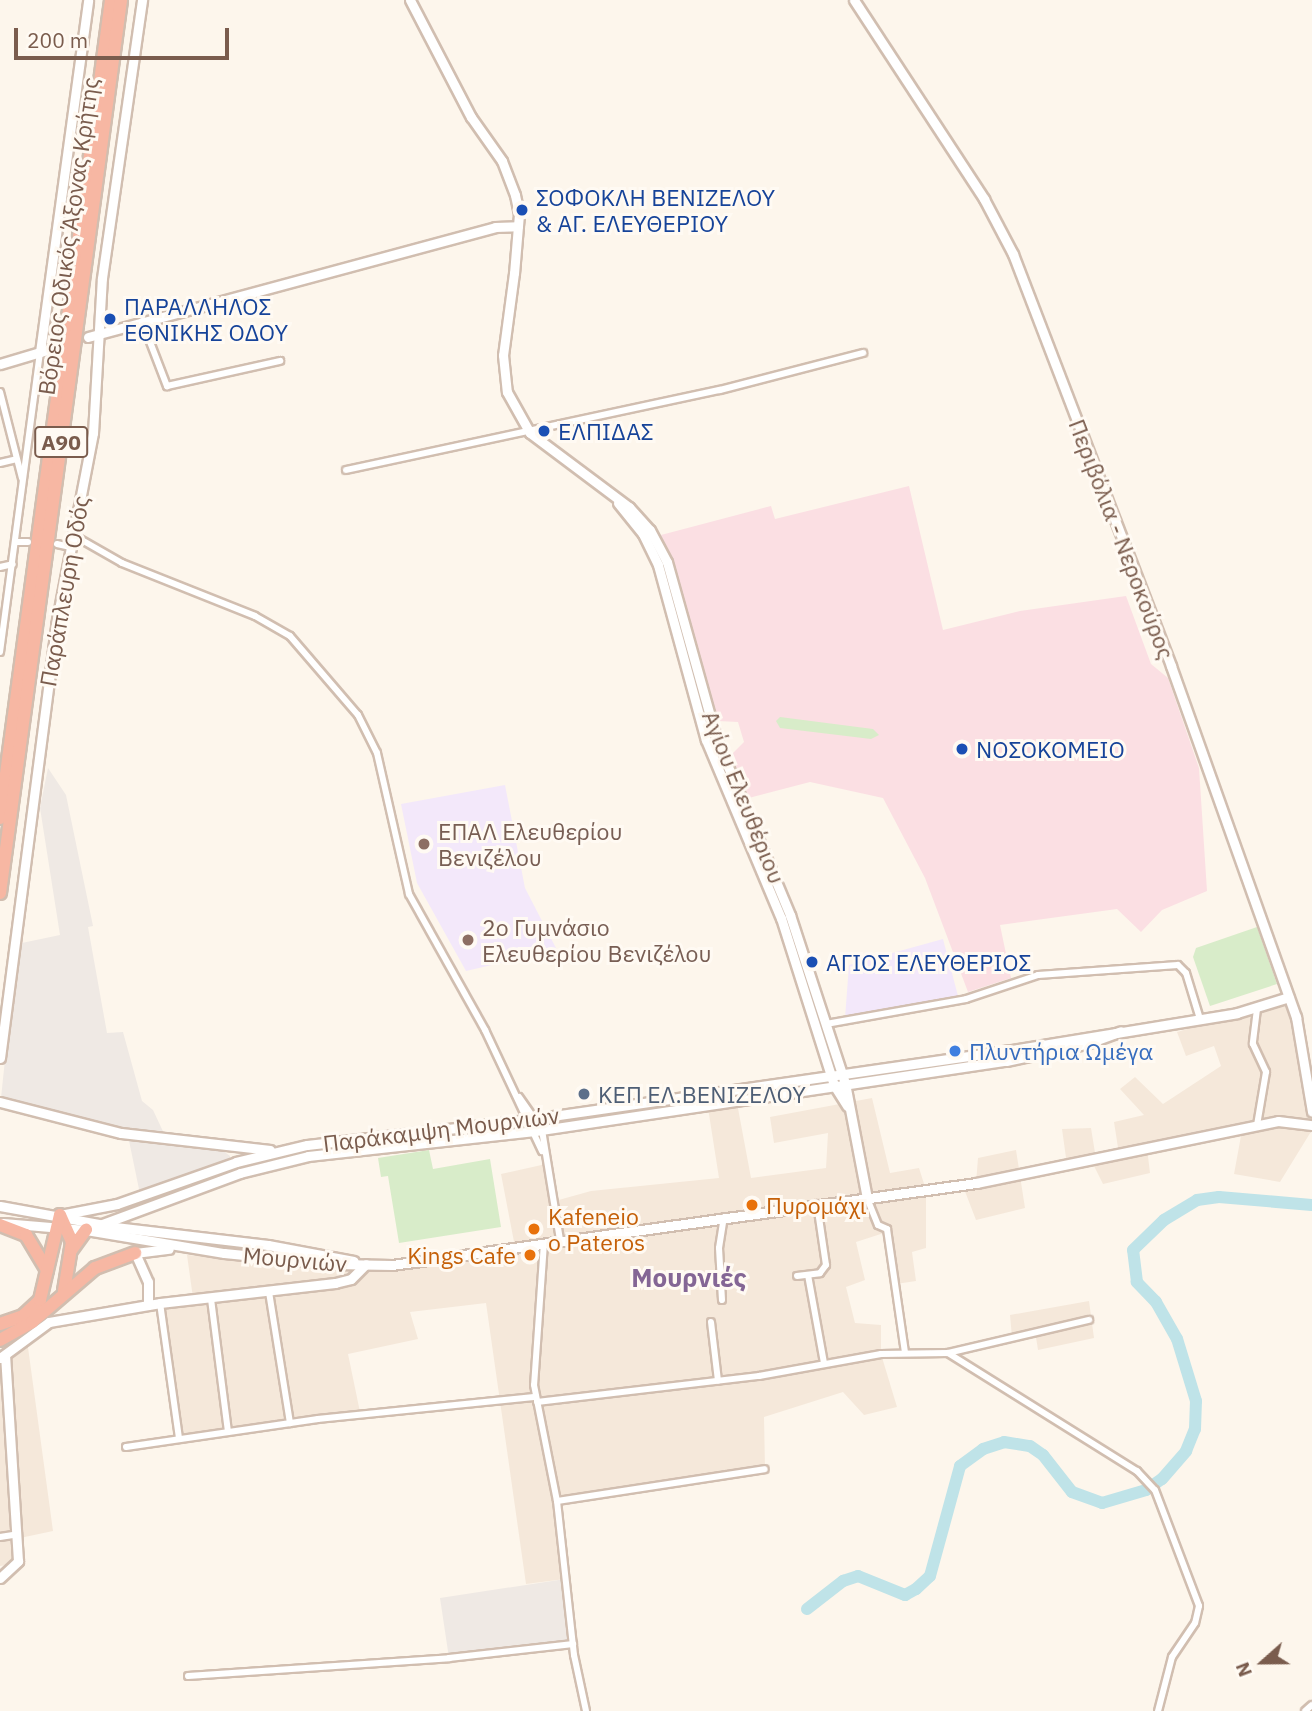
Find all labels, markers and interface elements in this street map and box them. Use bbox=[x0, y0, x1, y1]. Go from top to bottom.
scale bar bbox=[18, 14, 233, 58]
text: 200 m bbox=[27, 26, 88, 54]
street label: Βόρειος Οδικός Άξονας Κρήτης bbox=[32, 75, 104, 397]
place label: ΣΟΦΟΚΛΗ ΒΕΝΙΖΕΛΟΥ & ΑΓ. ΕΛΕΥΘΕΡΙΟΥ bbox=[536, 183, 775, 237]
marker: ΣΟΦΟΚΛΗ ΒΕΝΙΖΕΛΟΥ & ΑΓ. ΕΛΕΥΘΕΡΙΟΥ bbox=[514, 202, 530, 218]
place label: ΠΑΡΑΛΛΗΛΟΣ ΕΘΝΙΚΗΣ ΟΔΟΥ bbox=[124, 292, 288, 346]
marker: ΠΑΡΑΛΛΗΛΟΣ ΕΘΝΙΚΗΣ ΟΔΟΥ bbox=[102, 311, 118, 327]
street label: Περιβόλια - Νεροκούρος bbox=[1063, 415, 1181, 663]
place label: ΕΛΠΙΔΑΣ bbox=[558, 417, 654, 445]
marker: ΕΛΠΙΔΑΣ bbox=[536, 423, 552, 439]
road number: Α90 bbox=[33, 424, 89, 460]
street label: Παράπλευρη Οδός bbox=[34, 493, 94, 689]
street label: Αγίου Ελευθέριου bbox=[697, 707, 791, 887]
place label: ΝΟΣΟΚΟΜΕΙΟ bbox=[976, 735, 1125, 763]
marker: ΝΟΣΟΚΟΜΕΙΟ bbox=[954, 741, 970, 757]
place label: ΕΠΑΛ Ελευθερίου Βενιζέλου bbox=[438, 817, 623, 871]
marker: ΕΠΑΛ Ελευθερίου Βενιζέλου bbox=[416, 836, 432, 852]
place label: 2ο Γυμνάσιο Ελευθερίου Βενιζέλου bbox=[482, 913, 711, 967]
marker: 2ο Γυμνάσιο Ελευθερίου Βενιζέλου bbox=[460, 932, 476, 948]
place label: ΑΓΙΟΣ ΕΛΕΥΘΕΡΙΟΣ bbox=[826, 948, 1031, 976]
marker: ΑΓΙΟΣ ΕΛΕΥΘΕΡΙΟΣ bbox=[804, 954, 820, 970]
place label: Πλυντήρια Ωμέγα bbox=[969, 1037, 1153, 1065]
marker: Πλυντήρια Ωμέγα bbox=[947, 1043, 963, 1059]
place label: ΚΕΠ ΕΛ.ΒΕΝΙΖΕΛΟΥ bbox=[598, 1080, 806, 1108]
marker: ΚΕΠ ΕΛ.ΒΕΝΙΖΕΛΟΥ bbox=[576, 1086, 592, 1102]
street label: Παράκαμψη Μουρνιών bbox=[321, 1101, 561, 1157]
place label: Πυρομάχι bbox=[766, 1191, 867, 1219]
marker: Πυρομάχι bbox=[744, 1197, 760, 1213]
place label: Kafeneio o Pateros bbox=[548, 1202, 645, 1256]
marker: Kafeneio o Pateros bbox=[526, 1221, 542, 1237]
street label: Μουρνιών bbox=[242, 1241, 348, 1277]
place label: Kings Cafe bbox=[407, 1241, 516, 1269]
marker: Kings Cafe bbox=[522, 1247, 538, 1263]
district label: Μουρνιές bbox=[631, 1262, 747, 1294]
north arrow bbox=[1228, 1627, 1298, 1697]
text: N bbox=[1230, 1659, 1257, 1680]

